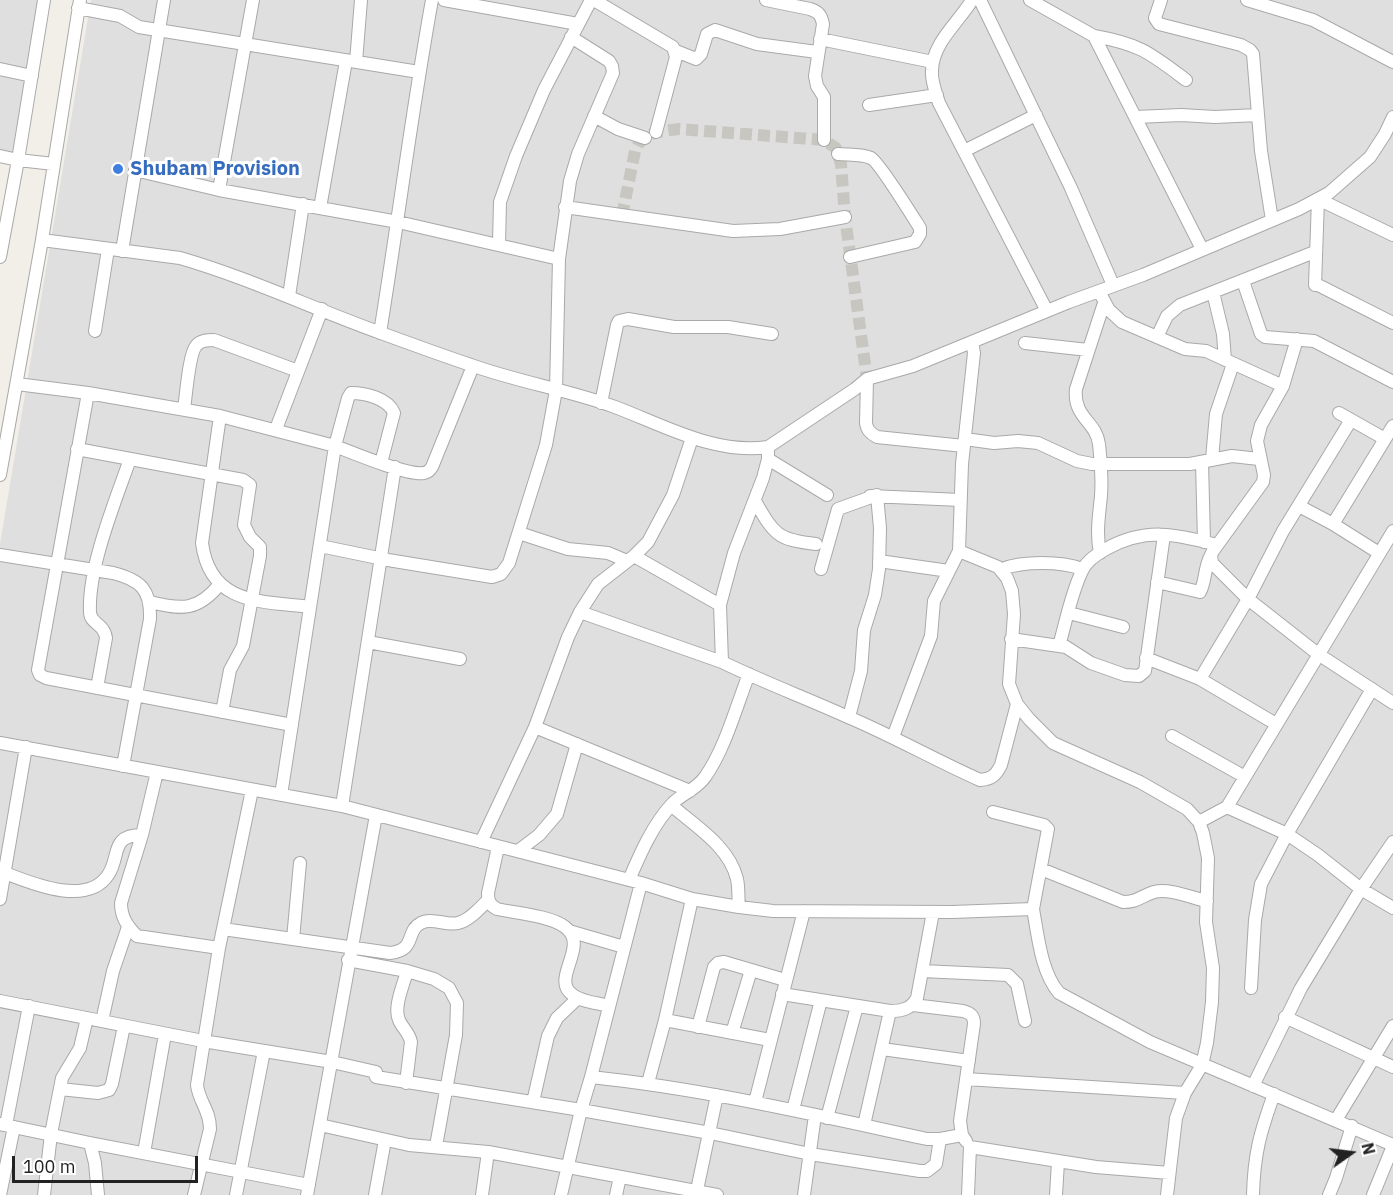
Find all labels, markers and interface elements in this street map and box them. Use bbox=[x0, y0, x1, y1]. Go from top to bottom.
place label: Shubam Provision bbox=[130, 157, 300, 181]
marker: Shubam Provision bbox=[111, 162, 125, 176]
north arrow bbox=[1321, 1123, 1381, 1183]
text: N bbox=[1357, 1141, 1380, 1157]
scale bar bbox=[15, 1144, 201, 1182]
text: 100 m bbox=[23, 1155, 75, 1178]

